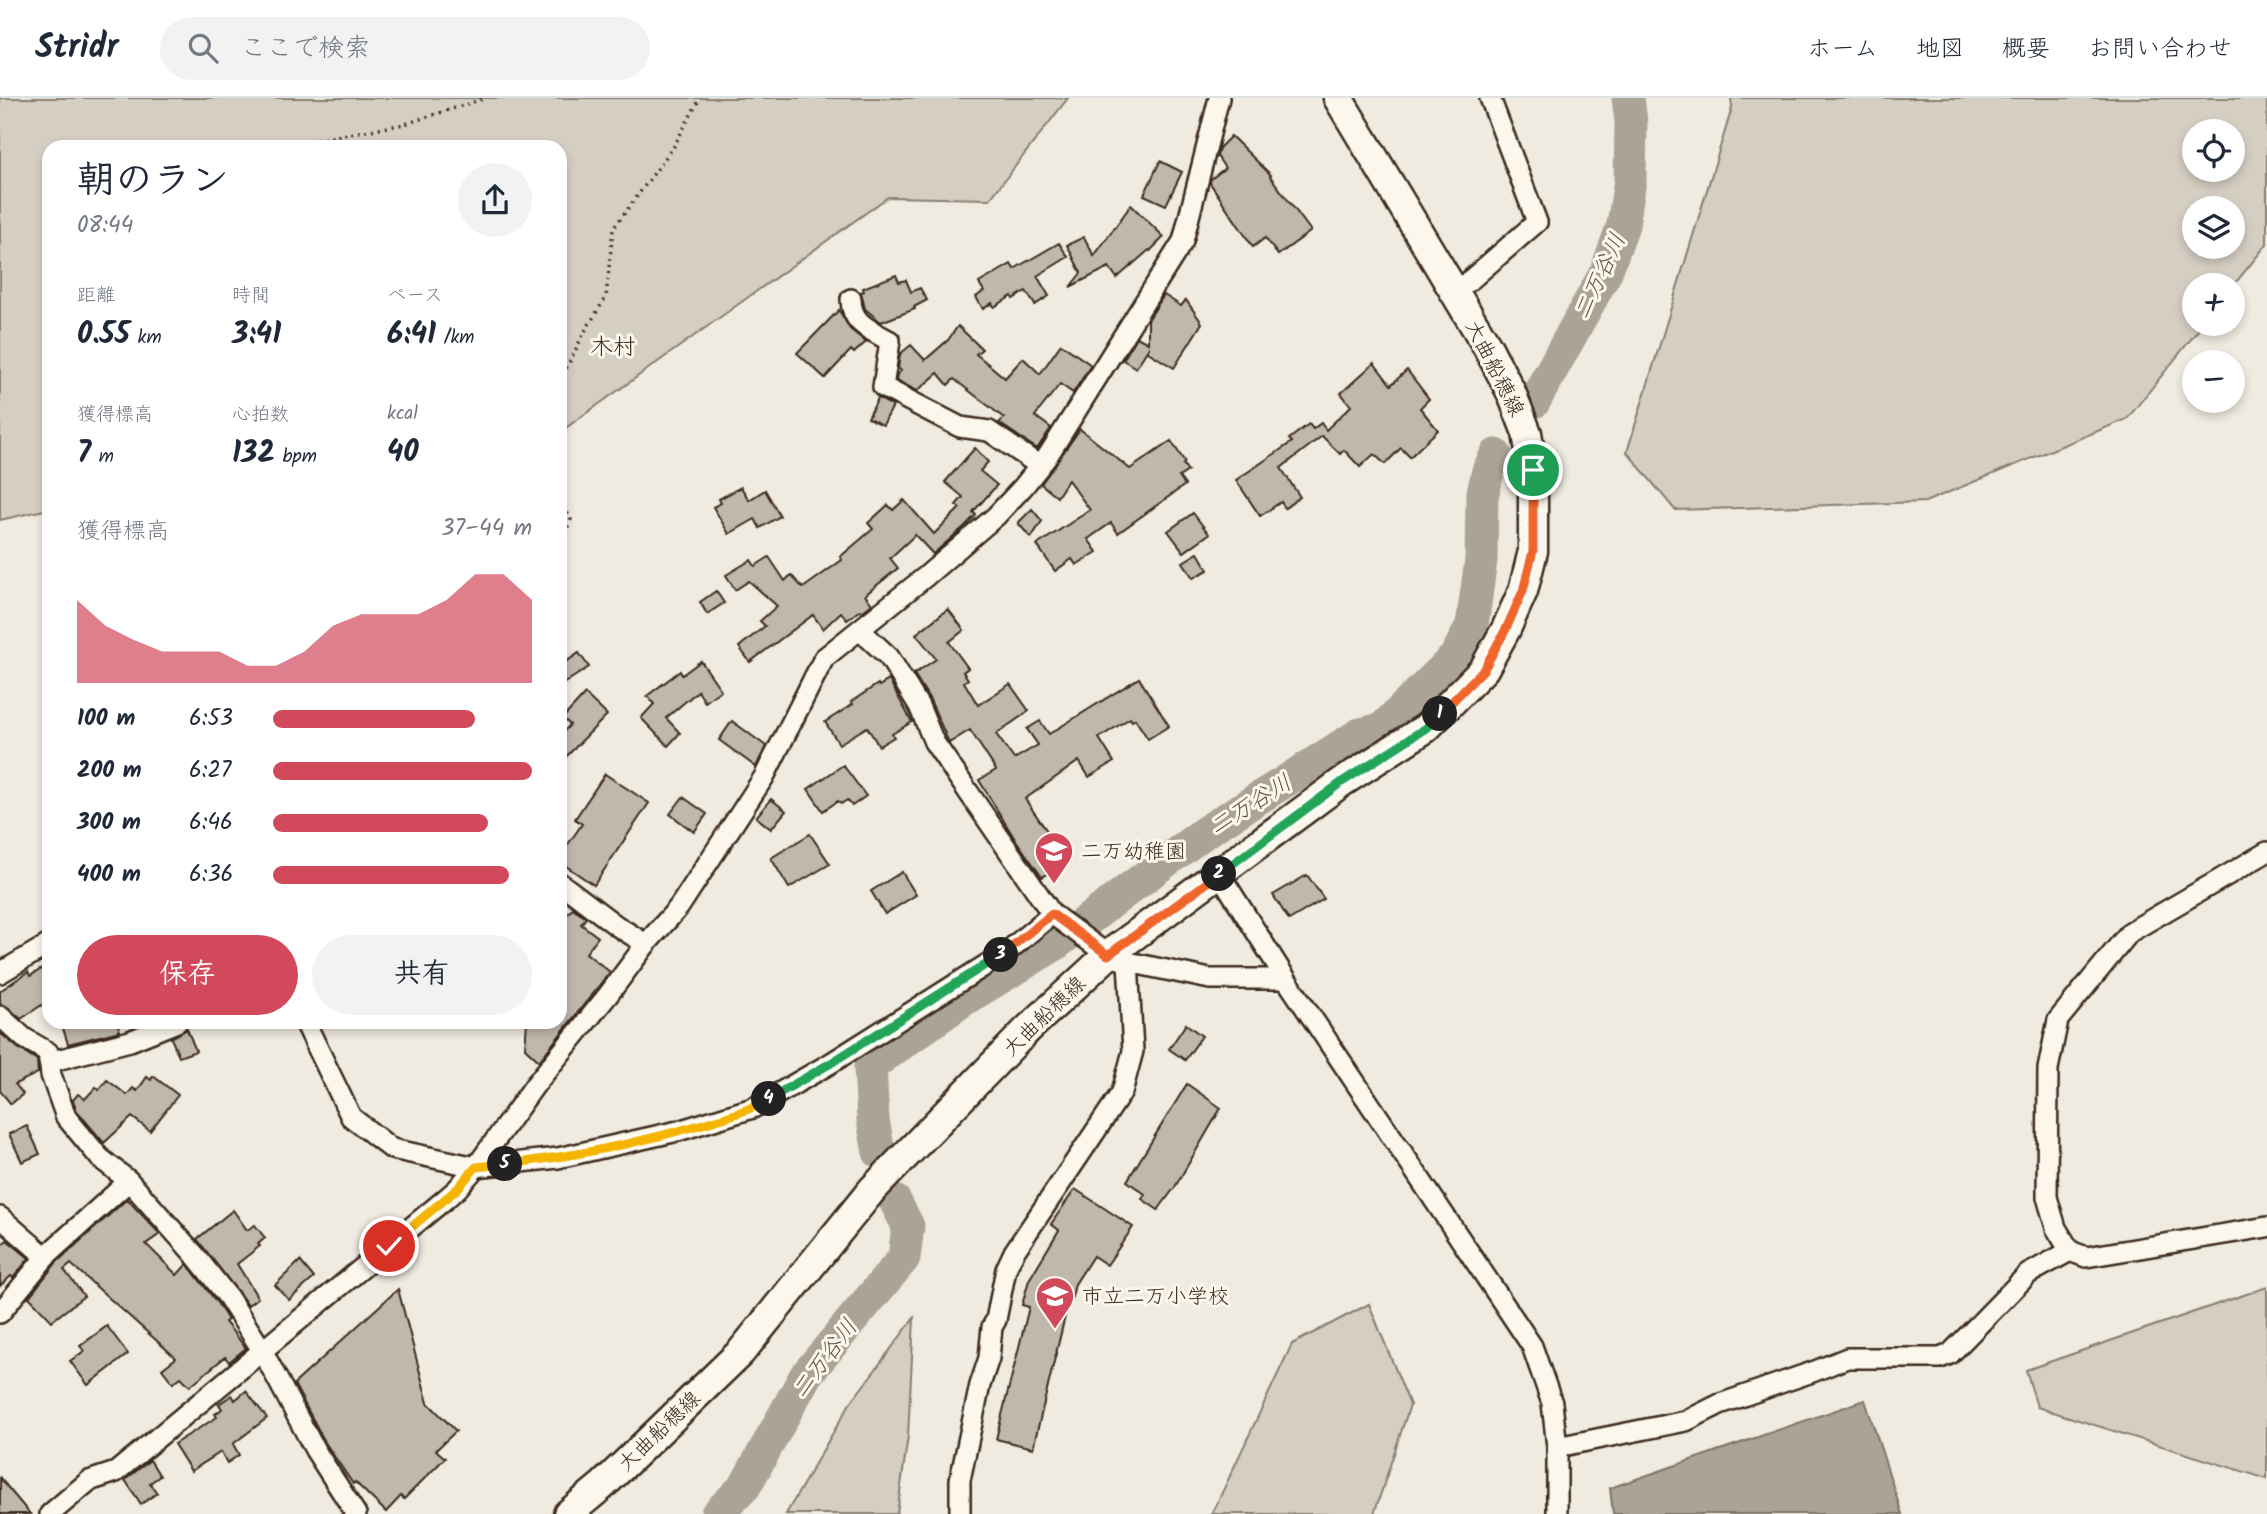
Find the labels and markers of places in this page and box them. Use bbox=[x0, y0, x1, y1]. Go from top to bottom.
pin bbox=[1503, 440, 1563, 500]
pin: 1 bbox=[1422, 696, 1458, 732]
school or university icon: 二万幼稚園 bbox=[1033, 830, 1075, 885]
place label: 二万幼稚園 bbox=[1081, 836, 1186, 869]
pin: 2 bbox=[1202, 856, 1236, 892]
pin: 3 bbox=[984, 938, 1018, 972]
pin: 4 bbox=[752, 1082, 786, 1116]
pin: 5 bbox=[488, 1146, 522, 1182]
pin bbox=[359, 1216, 419, 1276]
school or university icon: 市立二万小学校 bbox=[1034, 1275, 1076, 1330]
place label: 市立二万小学校 bbox=[1082, 1281, 1229, 1314]

